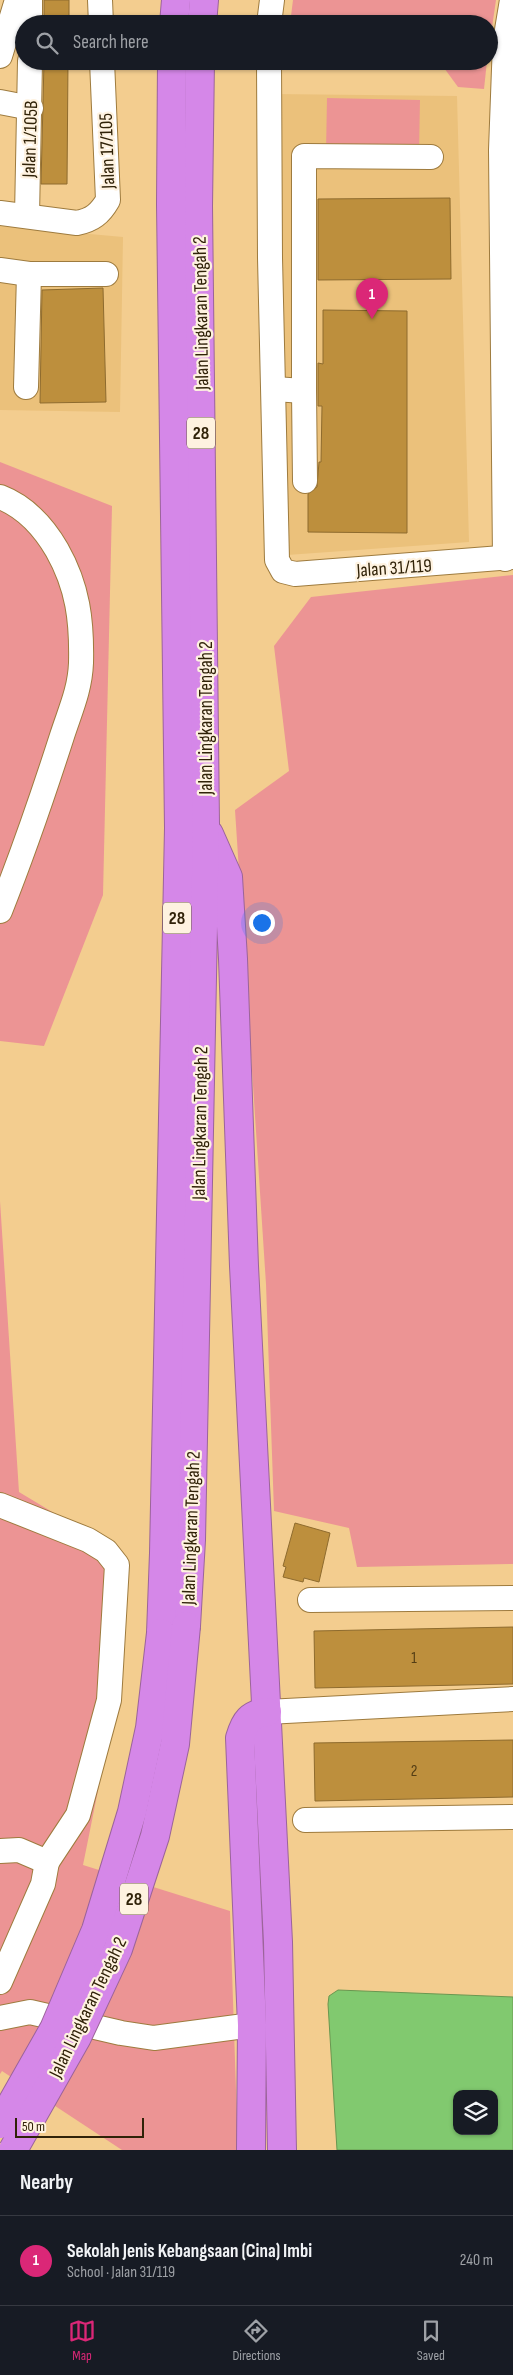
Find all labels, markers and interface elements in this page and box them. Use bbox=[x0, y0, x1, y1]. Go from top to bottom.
search box bbox=[15, 15, 498, 70]
icon: search bbox=[33, 29, 61, 57]
text: Search here bbox=[73, 31, 149, 54]
street label: Jalan 1/105B bbox=[18, 100, 43, 179]
street label: Jalan 17/105 bbox=[95, 113, 120, 190]
street label: Jalan Lingkaran Tengah 2 bbox=[189, 236, 214, 391]
pin: 1 bbox=[356, 278, 388, 319]
road number: 28 bbox=[187, 418, 215, 448]
street label: Jalan 31/119 bbox=[355, 554, 433, 583]
street label: Jalan Lingkaran Tengah 2 bbox=[195, 641, 218, 796]
road number: 28 bbox=[163, 902, 191, 934]
your location bbox=[249, 910, 275, 936]
street label: Jalan Lingkaran Tengah 2 bbox=[188, 1046, 213, 1201]
street label: Jalan Lingkaran Tengah 2 bbox=[177, 1451, 206, 1606]
house number: 1 bbox=[411, 1649, 417, 1668]
house number: 2 bbox=[411, 1762, 417, 1781]
road number: 28 bbox=[120, 1884, 148, 1915]
street label: Jalan Lingkaran Tengah 2 bbox=[44, 1934, 132, 2083]
map controls bbox=[453, 2090, 498, 2135]
button: layers bbox=[453, 2090, 498, 2135]
scale bar bbox=[15, 2115, 144, 2138]
text: 50 m bbox=[22, 2118, 45, 2135]
text: Nearby bbox=[20, 2170, 73, 2195]
text: Sekolah Jenis Kebangsaan (Cina) Imbi bbox=[67, 2240, 312, 2263]
text: 1 bbox=[33, 2251, 39, 2270]
text: 240 m bbox=[460, 2251, 493, 2270]
text: School · Jalan 31/119 bbox=[67, 2263, 175, 2282]
tab: Map bbox=[68, 2317, 96, 2364]
tab: Directions bbox=[232, 2317, 281, 2364]
tab: Saved bbox=[417, 2317, 445, 2364]

